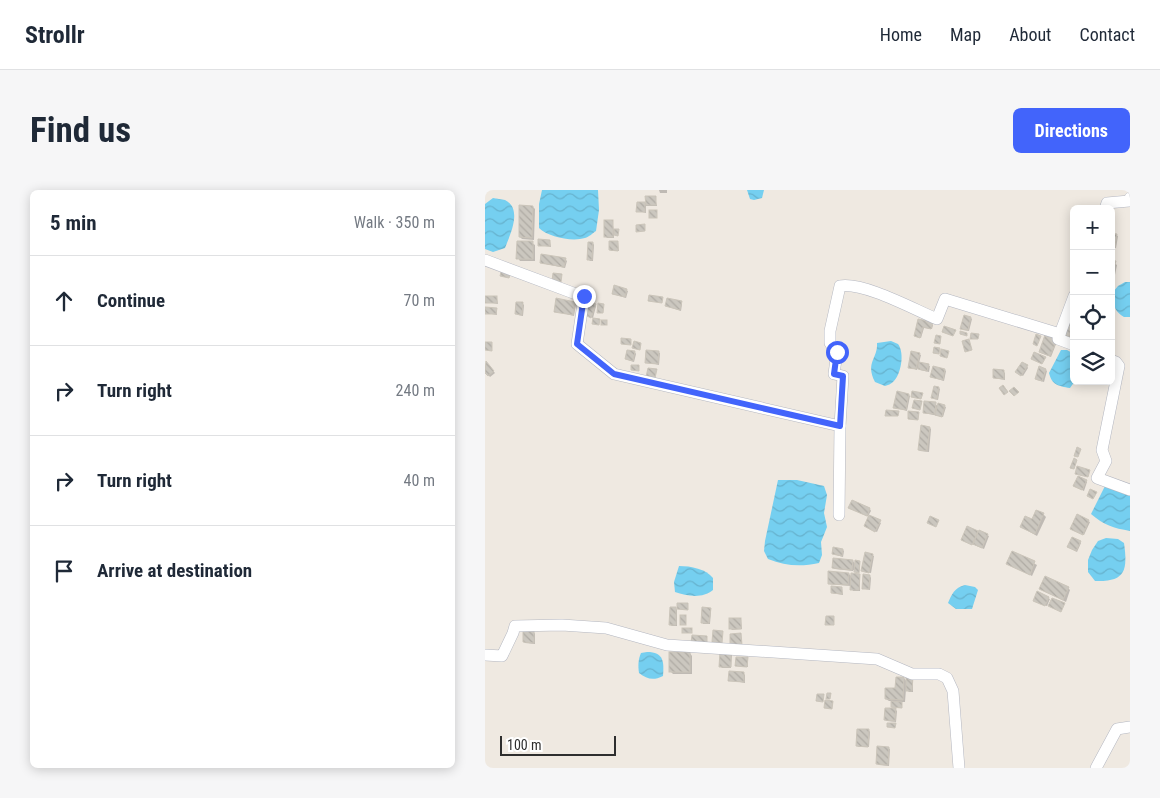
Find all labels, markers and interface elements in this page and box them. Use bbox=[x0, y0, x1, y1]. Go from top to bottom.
text: Strollr bbox=[25, 21, 85, 49]
text: Home bbox=[880, 24, 922, 45]
text: Map bbox=[950, 24, 981, 45]
text: About bbox=[1009, 24, 1051, 45]
text: Contact bbox=[1079, 24, 1135, 45]
button: Directions bbox=[1013, 108, 1130, 153]
text: Find us bbox=[30, 110, 131, 151]
map controls bbox=[1070, 205, 1115, 385]
button: + bbox=[1070, 205, 1115, 250]
text: 5 min bbox=[50, 211, 97, 235]
text: Walk · 350 m bbox=[354, 213, 435, 232]
button: − bbox=[1070, 250, 1115, 295]
route end bbox=[573, 285, 596, 308]
icon: ahead bbox=[50, 287, 78, 315]
text: Continue bbox=[97, 289, 165, 312]
text: 70 m bbox=[403, 291, 435, 310]
button: locate bbox=[1070, 295, 1115, 340]
button: layers bbox=[1070, 340, 1115, 385]
route start bbox=[826, 341, 849, 364]
icon: right bbox=[50, 377, 78, 405]
text: Turn right bbox=[97, 379, 172, 402]
text: 240 m bbox=[396, 381, 435, 400]
icon: right bbox=[50, 467, 78, 495]
text: Turn right bbox=[97, 469, 172, 492]
text: 40 m bbox=[403, 471, 435, 490]
icon: arrive bbox=[50, 557, 78, 585]
text: Arrive at destination bbox=[97, 559, 252, 582]
scale bar bbox=[500, 733, 616, 756]
text: 100 m bbox=[507, 737, 542, 753]

